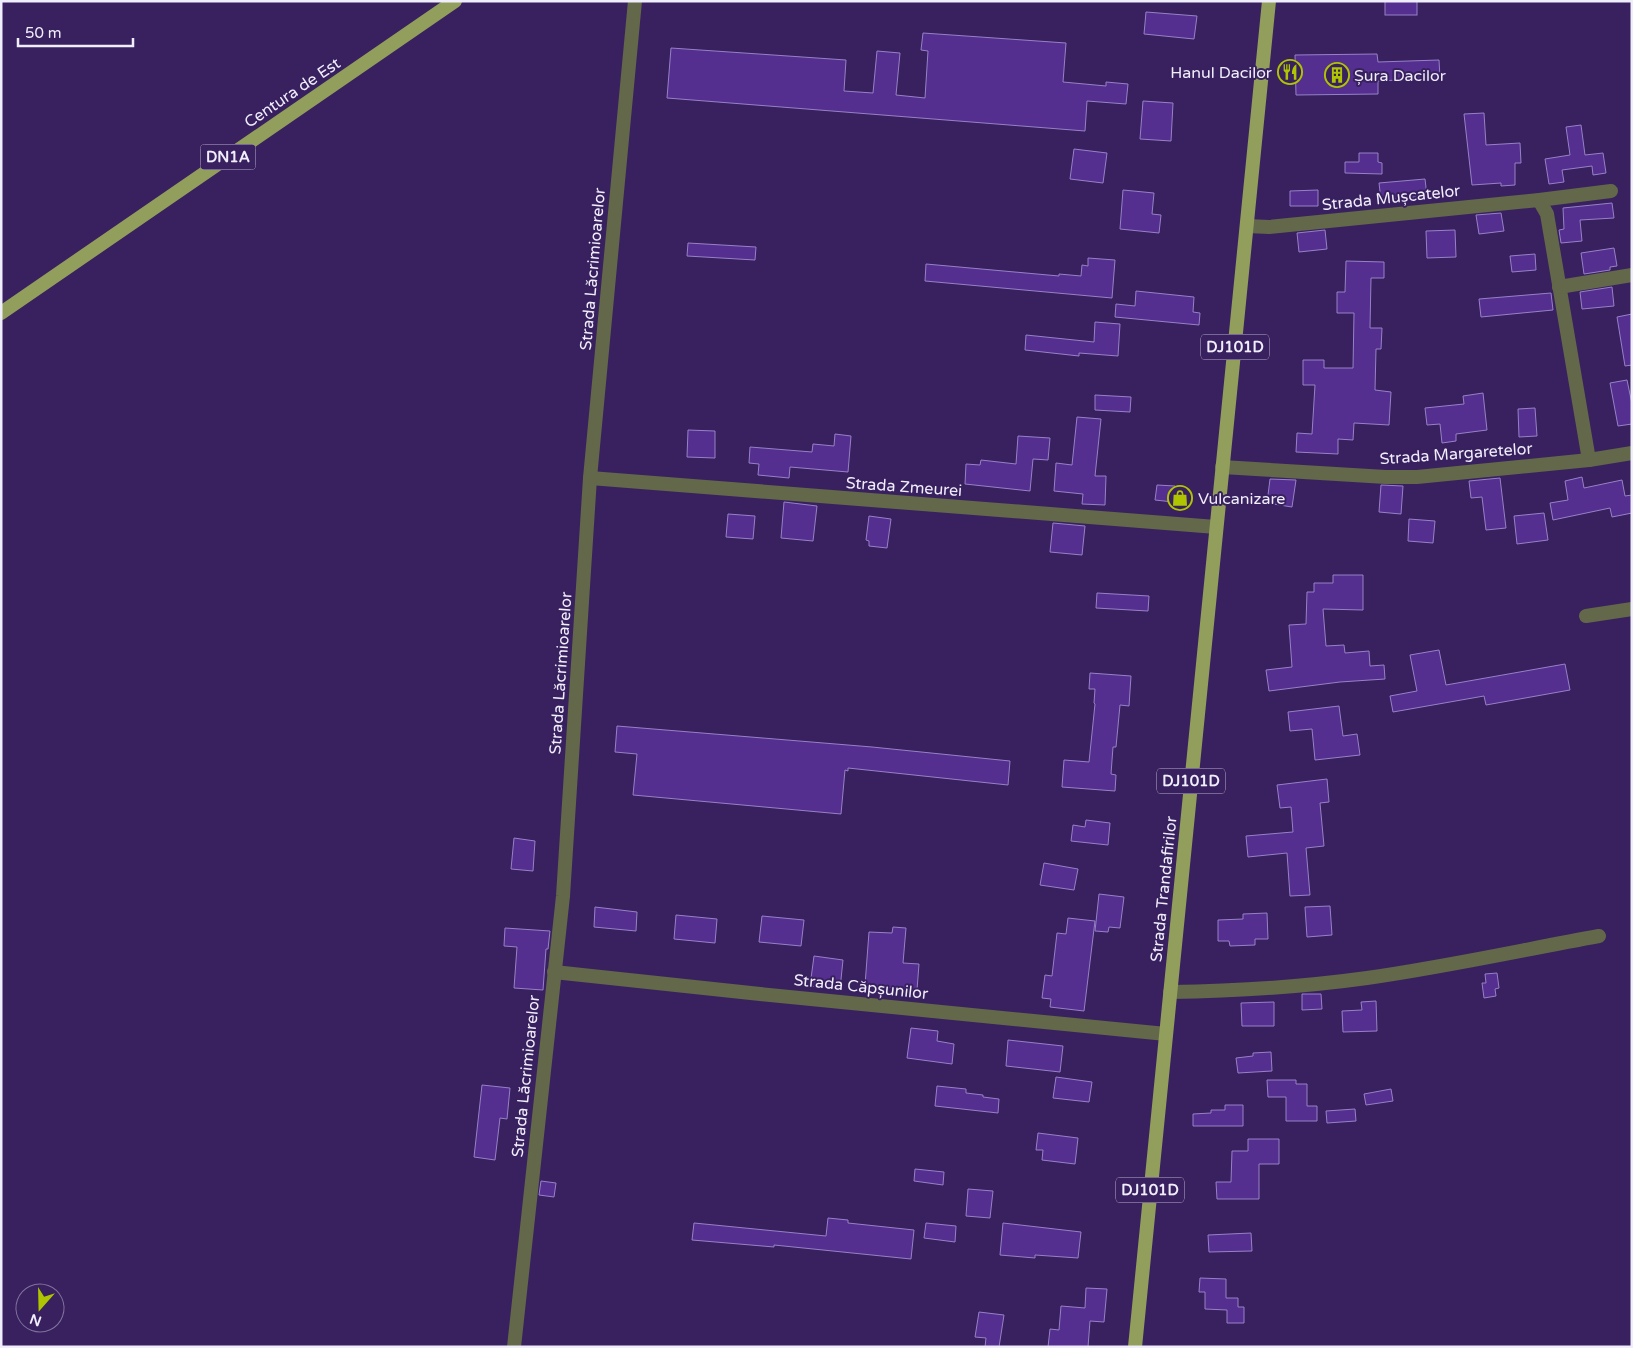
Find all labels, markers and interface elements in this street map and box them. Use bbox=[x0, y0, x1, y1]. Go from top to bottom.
scale bar bbox=[18, 15, 132, 47]
text: 50 m bbox=[25, 24, 62, 42]
street label: Centura de Est bbox=[241, 53, 344, 132]
restaurant icon: Hanul Dacilor bbox=[1277, 59, 1303, 85]
building icon: Șura Dacilor bbox=[1324, 62, 1350, 88]
place label: Hanul Dacilor bbox=[1170, 63, 1273, 83]
place label: Șura Dacilor bbox=[1354, 66, 1447, 86]
road number: DN1A bbox=[200, 144, 256, 170]
street label: Strada Mușcatelor bbox=[1321, 181, 1462, 215]
street label: Strada Lăcrimioarelor bbox=[576, 186, 610, 351]
road number: DJ101D bbox=[1201, 334, 1269, 360]
street label: Strada Margaretelor bbox=[1379, 439, 1534, 469]
street label: Strada Zmeurei bbox=[845, 473, 963, 501]
shop icon: Vulcanizare bbox=[1167, 485, 1193, 511]
place label: Vulcanizare bbox=[1198, 489, 1285, 509]
street label: Strada Lăcrimioarelor bbox=[545, 590, 577, 755]
road number: DJ101D bbox=[1157, 768, 1225, 794]
street label: Strada Trandafirilor bbox=[1146, 814, 1182, 963]
street label: Strada Căpșunilor bbox=[793, 970, 930, 1004]
street label: Strada Lăcrimioarelor bbox=[508, 993, 545, 1158]
road number: DJ101D bbox=[1116, 1178, 1184, 1202]
north arrow bbox=[15, 1283, 65, 1333]
text: N bbox=[28, 1310, 44, 1330]

